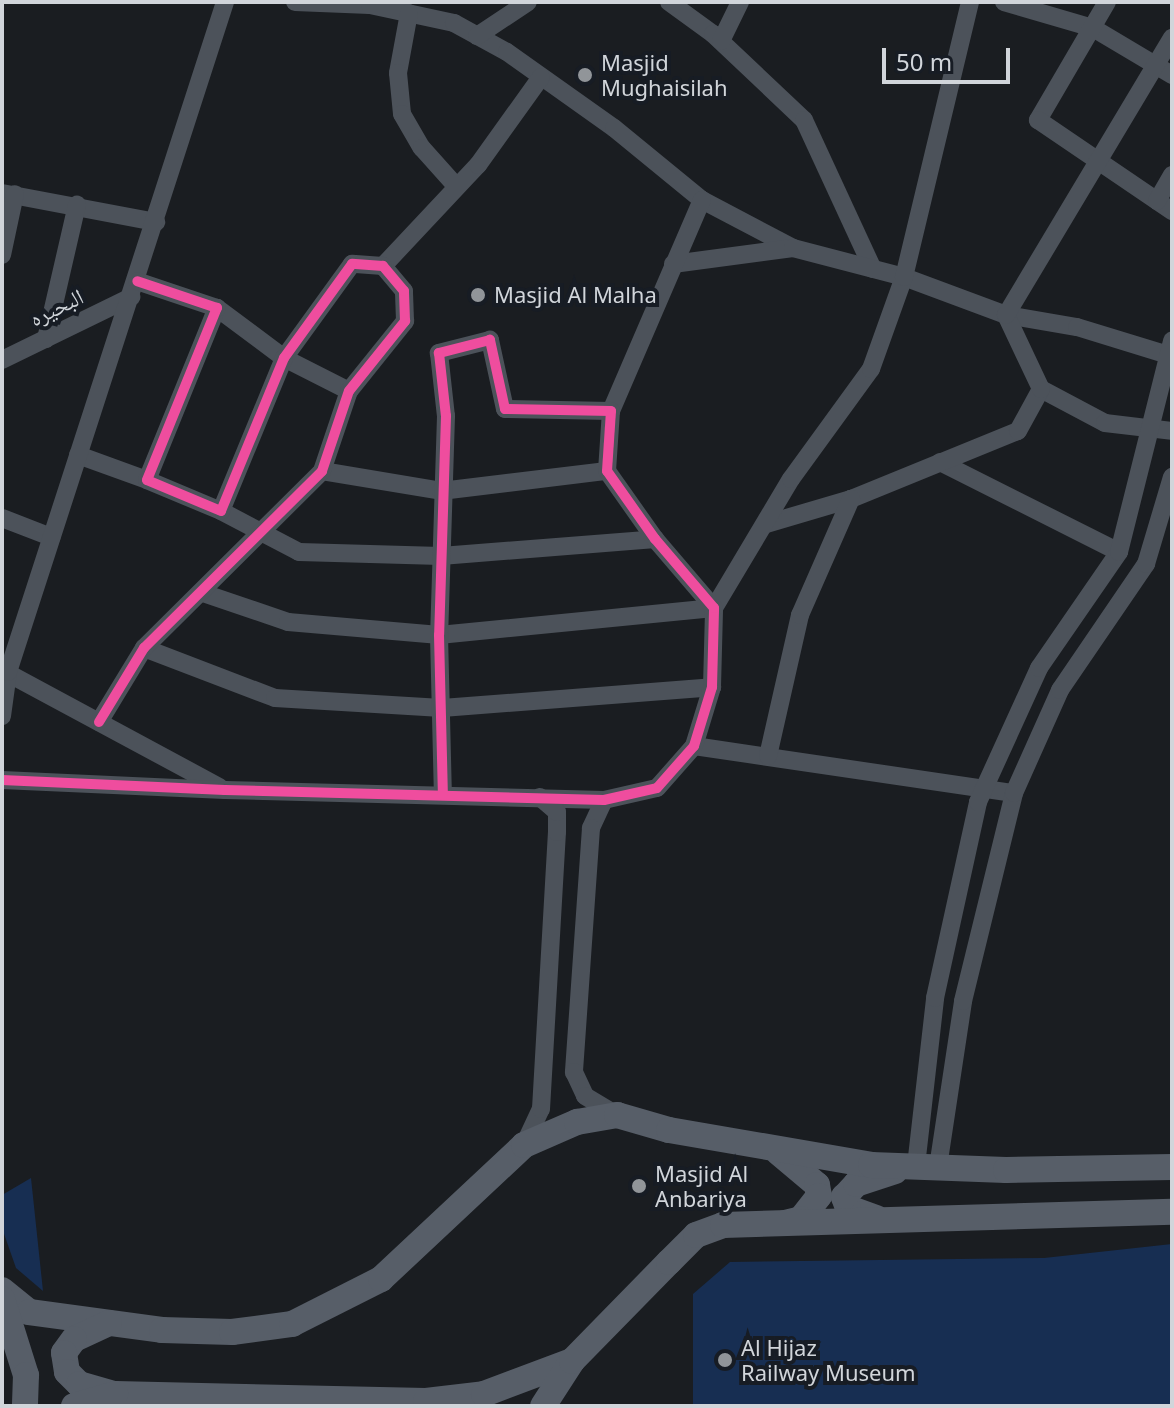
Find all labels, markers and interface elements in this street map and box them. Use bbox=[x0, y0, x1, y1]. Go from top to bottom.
scale bar bbox=[886, 32, 1014, 82]
text: 50 m bbox=[896, 45, 952, 78]
place label: Masjid Mughaisilah bbox=[601, 49, 728, 100]
marker: Masjid Mughaisilah bbox=[576, 66, 594, 84]
place label: Masjid Al Malha bbox=[494, 282, 657, 308]
street label: البحيره bbox=[25, 283, 87, 331]
marker: Masjid Al Malha bbox=[469, 286, 487, 304]
place label: Masjid Al Anbariya bbox=[655, 1160, 748, 1212]
marker: Masjid Al Anbariya bbox=[630, 1177, 648, 1195]
place label: Al Hijaz Railway Museum bbox=[741, 1334, 916, 1386]
marker: Al Hijaz Railway Museum bbox=[716, 1351, 734, 1369]

